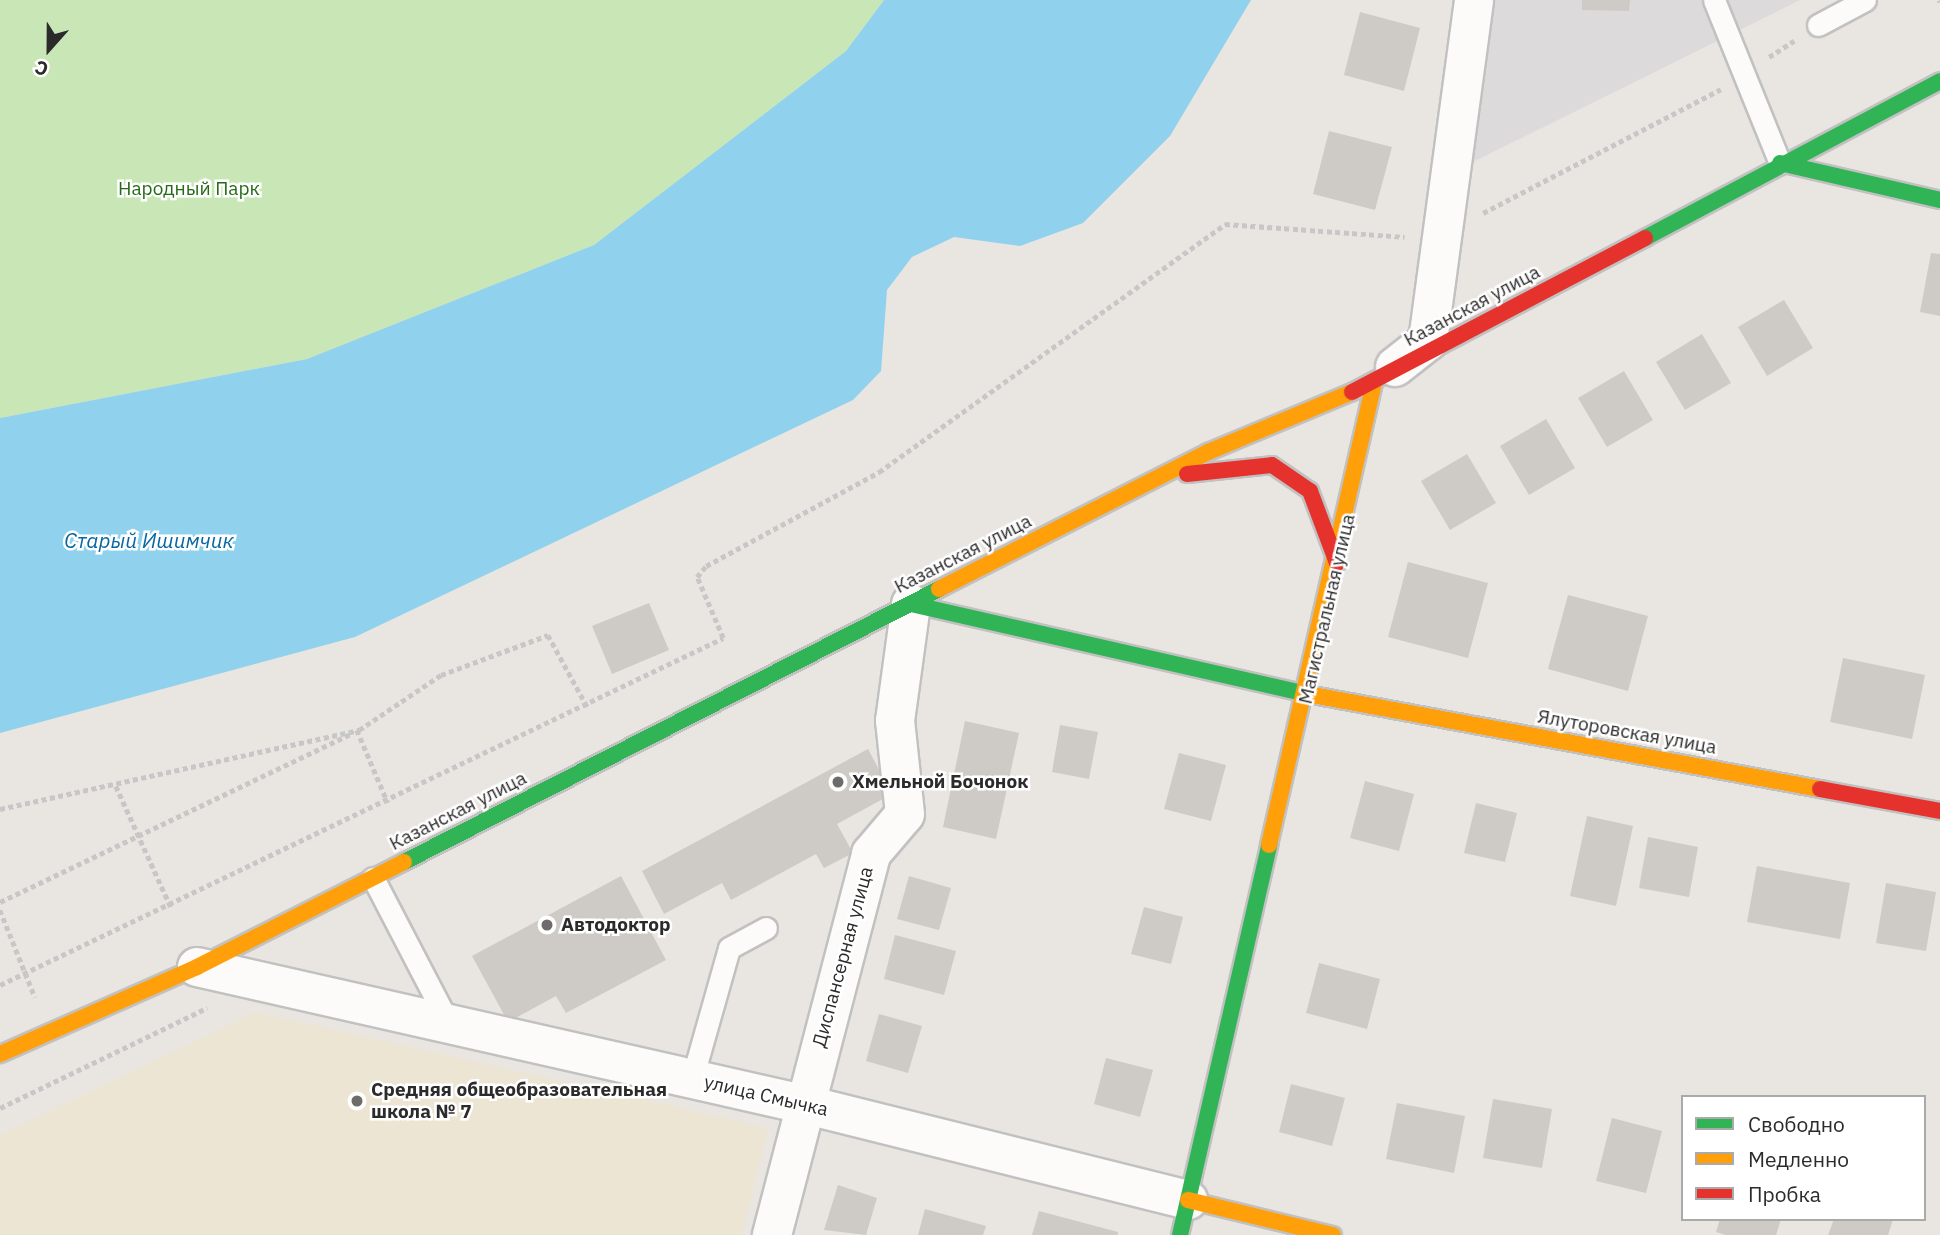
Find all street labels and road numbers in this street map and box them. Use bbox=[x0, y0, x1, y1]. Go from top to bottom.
street label: Казанская улица bbox=[1400, 261, 1544, 351]
street label: Казанская улица bbox=[891, 510, 1035, 598]
street label: Магистральная улица bbox=[1294, 512, 1360, 706]
street label: Ялуторовская улица bbox=[1536, 705, 1718, 759]
street label: Казанская улица bbox=[386, 767, 530, 855]
street label: Диспансерная улица bbox=[808, 864, 878, 1050]
street label: улица Смычка bbox=[702, 1071, 830, 1121]

